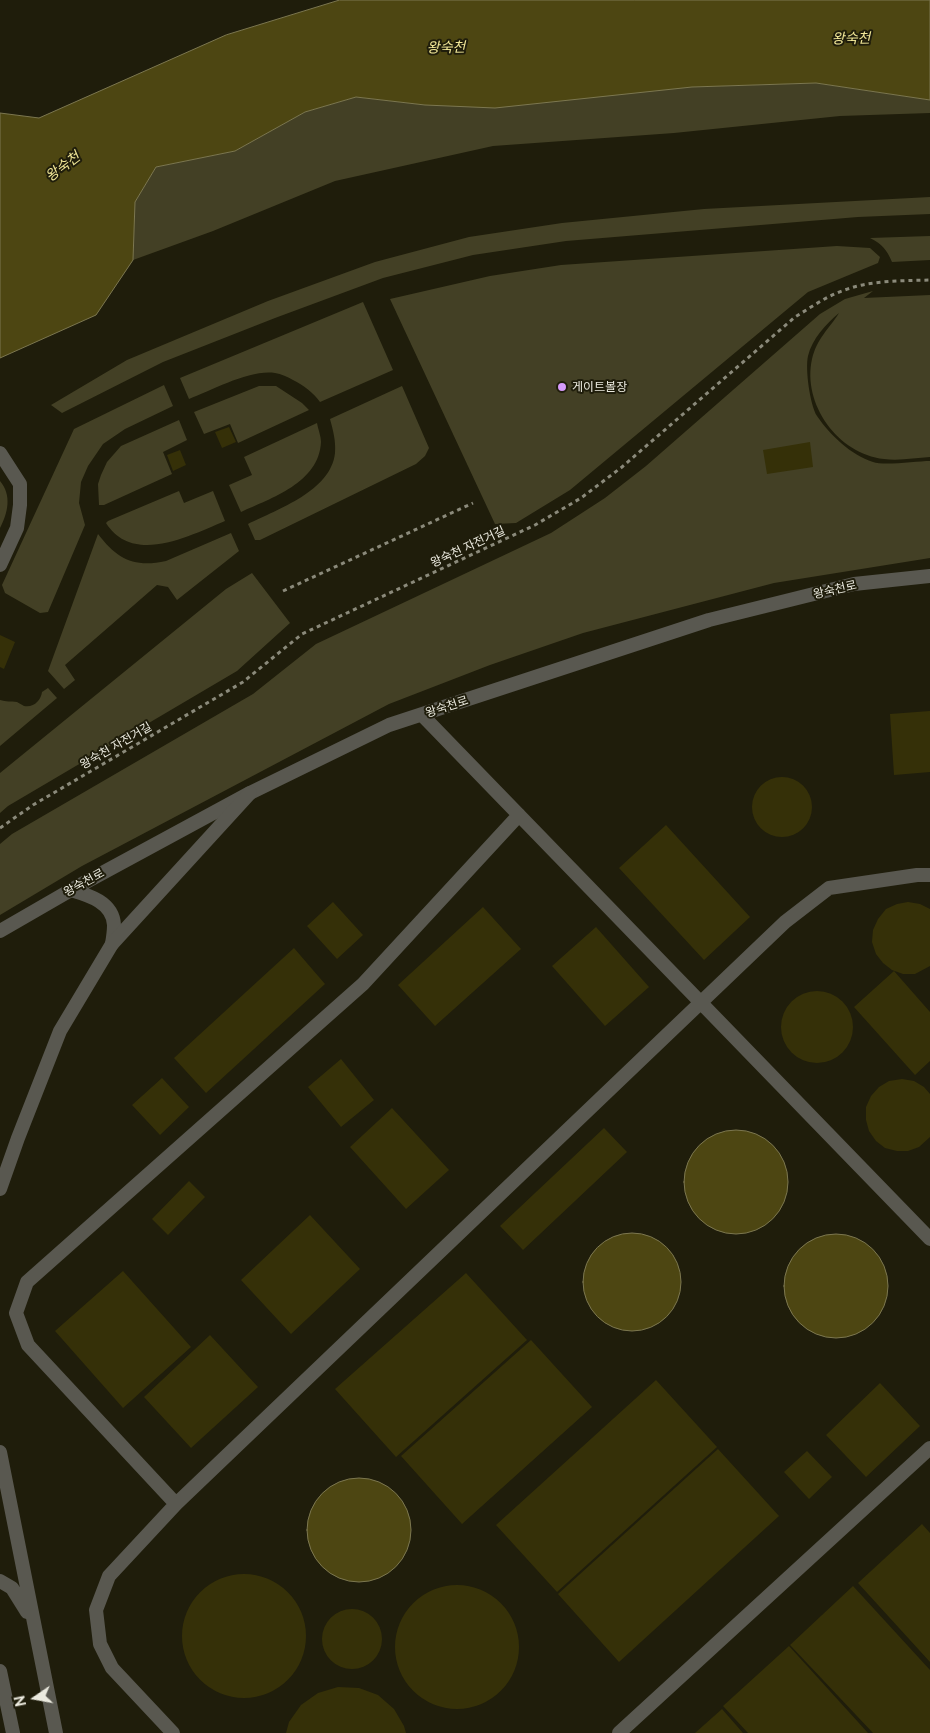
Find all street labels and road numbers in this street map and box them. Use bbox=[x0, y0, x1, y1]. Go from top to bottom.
street label: 왕숙천 자전거길 bbox=[429, 523, 507, 571]
street label: 왕숙천로 bbox=[812, 578, 858, 602]
street label: 왕숙천로 bbox=[424, 693, 470, 721]
street label: 왕숙천 자전거길 bbox=[78, 720, 154, 772]
street label: 왕숙천로 bbox=[61, 866, 107, 900]

